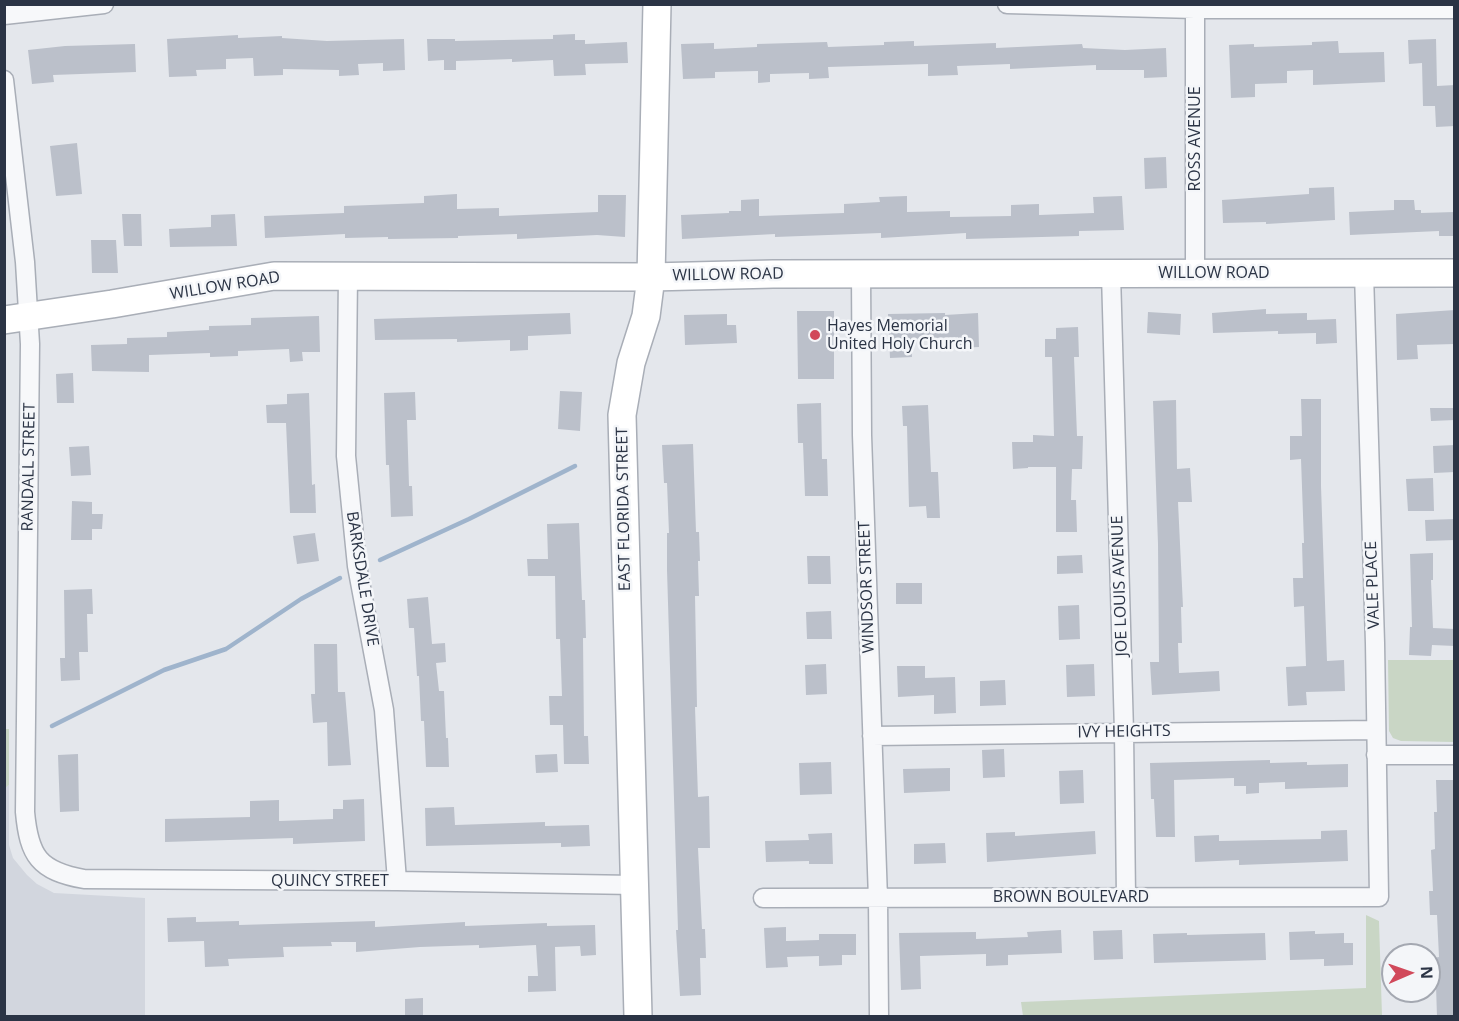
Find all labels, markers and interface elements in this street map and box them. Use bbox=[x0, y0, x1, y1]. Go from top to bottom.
street label: ROSS AVENUE bbox=[1185, 86, 1205, 192]
street label: WILLOW ROAD bbox=[1158, 263, 1270, 283]
street label: WILLOW ROAD bbox=[672, 264, 784, 286]
street label: WILLOW ROAD bbox=[169, 268, 281, 304]
place label: Hayes Memorial United Holy Church bbox=[827, 316, 972, 354]
marker: Hayes Memorial United Holy Church bbox=[808, 328, 822, 342]
street label: RANDALL STREET bbox=[18, 403, 40, 531]
street label: EAST FLORIDA STREET bbox=[613, 427, 635, 591]
street label: BARKSDALE DRIVE bbox=[342, 510, 382, 648]
street label: JOE LOUIS AVENUE bbox=[1108, 515, 1132, 657]
street label: WINDSOR STREET bbox=[855, 521, 879, 653]
street label: VALE PLACE bbox=[1362, 541, 1384, 629]
street label: IVY HEIGHTS bbox=[1077, 722, 1171, 742]
street label: QUINCY STREET bbox=[271, 871, 389, 891]
street label: BROWN BOULEVARD bbox=[993, 887, 1149, 907]
north arrow bbox=[1381, 943, 1441, 1003]
text: N bbox=[1416, 966, 1438, 979]

